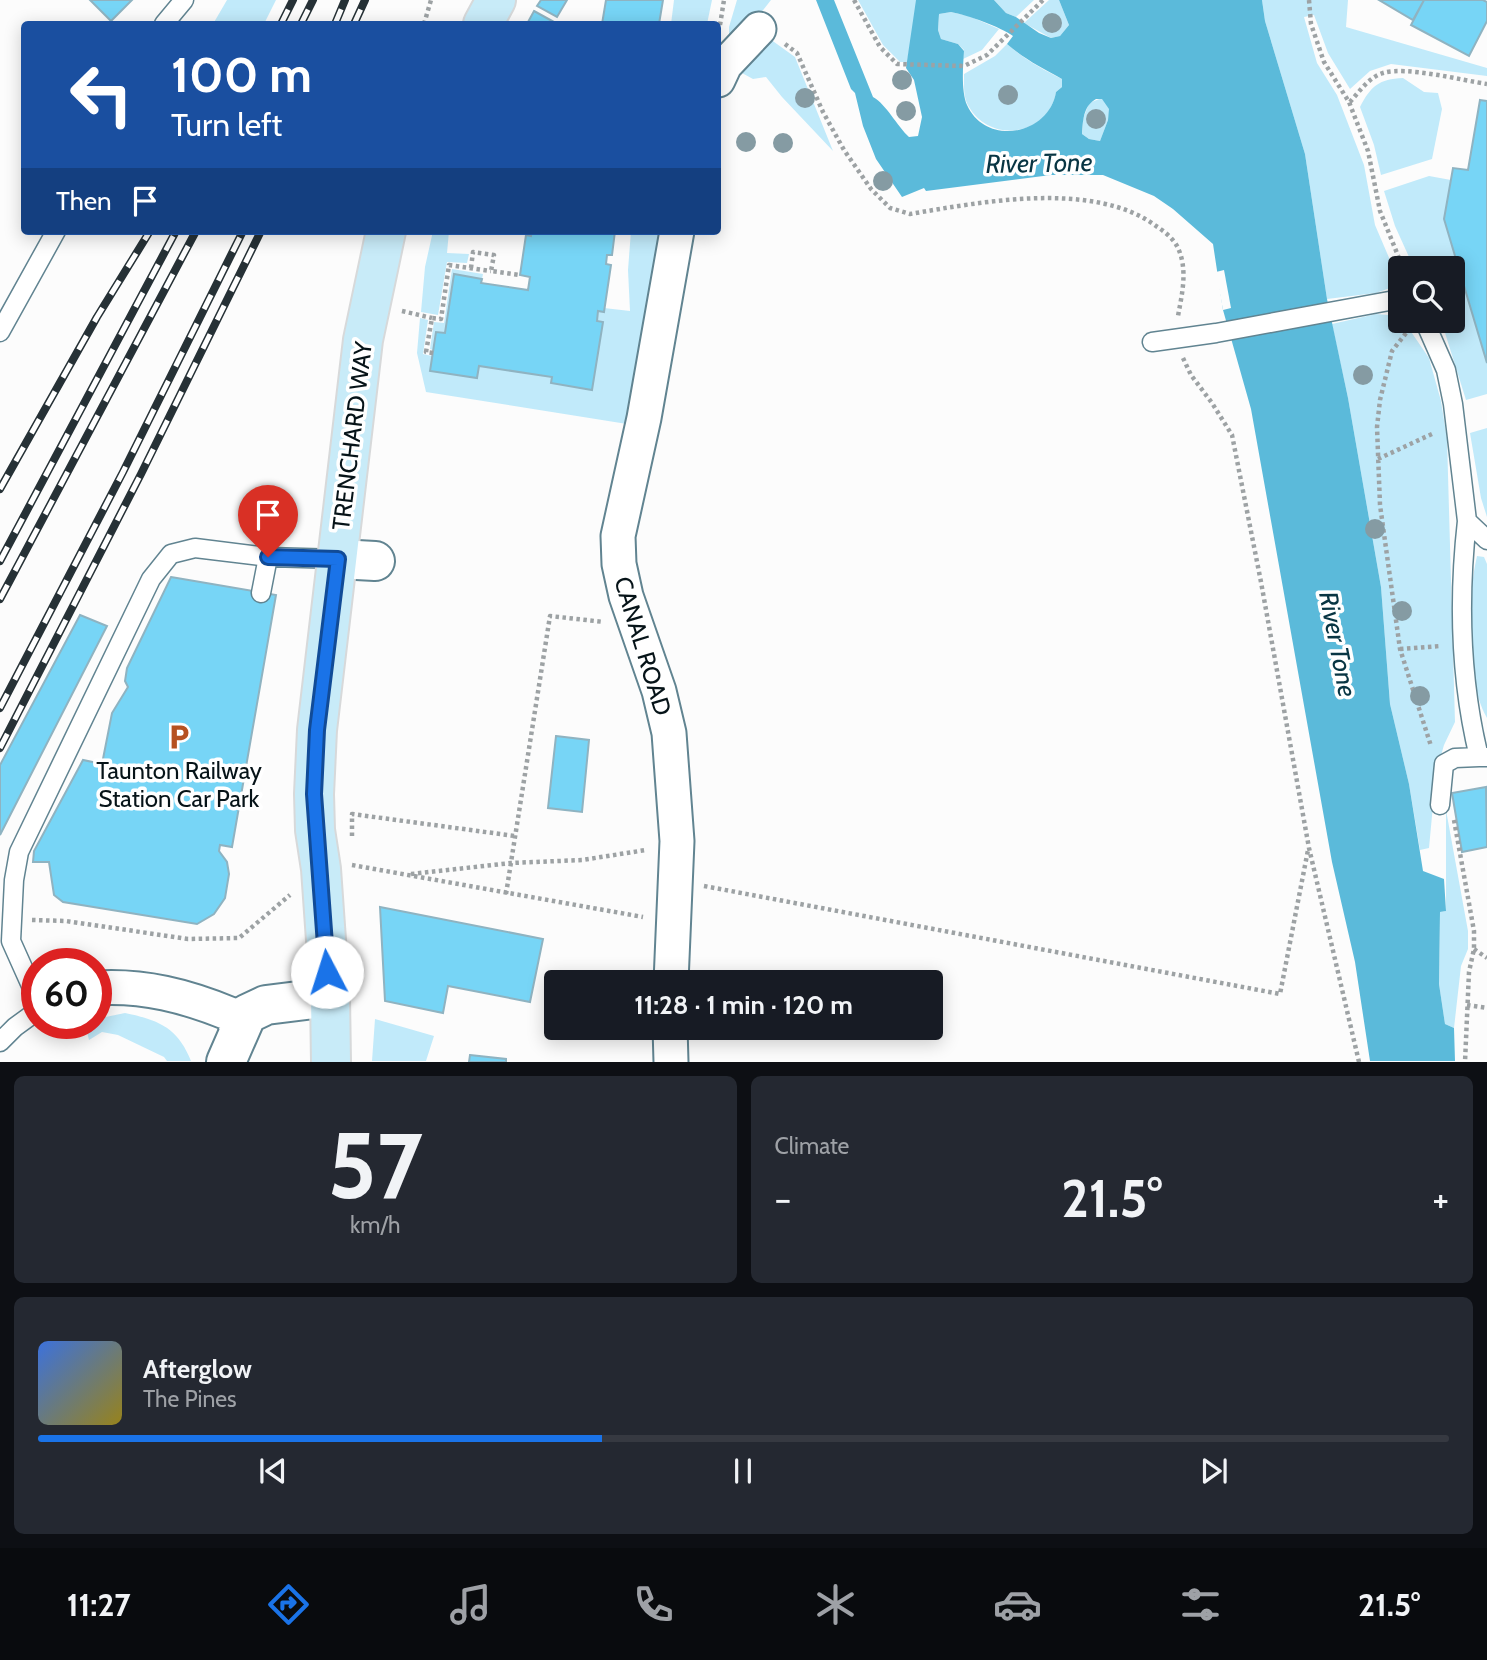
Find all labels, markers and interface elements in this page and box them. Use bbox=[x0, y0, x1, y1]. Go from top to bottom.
text: 100 m bbox=[171, 45, 312, 104]
icon: left bbox=[56, 49, 147, 140]
text: Turn left bbox=[171, 105, 282, 144]
water label: River Tone bbox=[985, 146, 1093, 180]
icon: arrive bbox=[126, 182, 164, 220]
text: Then bbox=[56, 185, 112, 217]
map controls bbox=[1388, 256, 1465, 333]
button: search bbox=[1388, 256, 1465, 333]
street label: TRENCHARD WAY bbox=[326, 340, 378, 532]
pin bbox=[238, 485, 298, 557]
icon: arrive bbox=[249, 496, 287, 534]
street label: CANAL ROAD bbox=[608, 573, 678, 719]
water label: River Tone bbox=[1312, 589, 1364, 700]
parking icon: Taunton Railway Station Car Park bbox=[164, 722, 194, 752]
place label: Taunton Railway Station Car Park bbox=[96, 756, 262, 813]
position arrow bbox=[290, 935, 364, 1009]
speed limit sign: 60 bbox=[21, 948, 112, 1039]
text: 11:28 · 1 min · 120 m bbox=[634, 989, 853, 1021]
text: 57 bbox=[328, 1110, 423, 1221]
text: Climate bbox=[775, 1132, 849, 1160]
text: 21.5° bbox=[1061, 1167, 1162, 1230]
text: − bbox=[775, 1175, 791, 1222]
text: + bbox=[1432, 1175, 1449, 1222]
text: km/h bbox=[350, 1211, 400, 1239]
text: Afterglow bbox=[143, 1353, 252, 1385]
text: The Pines bbox=[143, 1385, 237, 1413]
icon: previous bbox=[254, 1452, 292, 1490]
icon: pause bbox=[724, 1452, 762, 1490]
icon: next bbox=[1195, 1452, 1233, 1490]
icon: directions bbox=[264, 1580, 313, 1629]
icon: music bbox=[446, 1580, 495, 1629]
icon: phone bbox=[629, 1580, 678, 1629]
icon: climate bbox=[811, 1580, 860, 1629]
icon: car bbox=[993, 1580, 1042, 1629]
icon: filters bbox=[1176, 1580, 1225, 1629]
text: 11:27 bbox=[67, 1585, 131, 1624]
text: 21.5° bbox=[1358, 1585, 1420, 1624]

